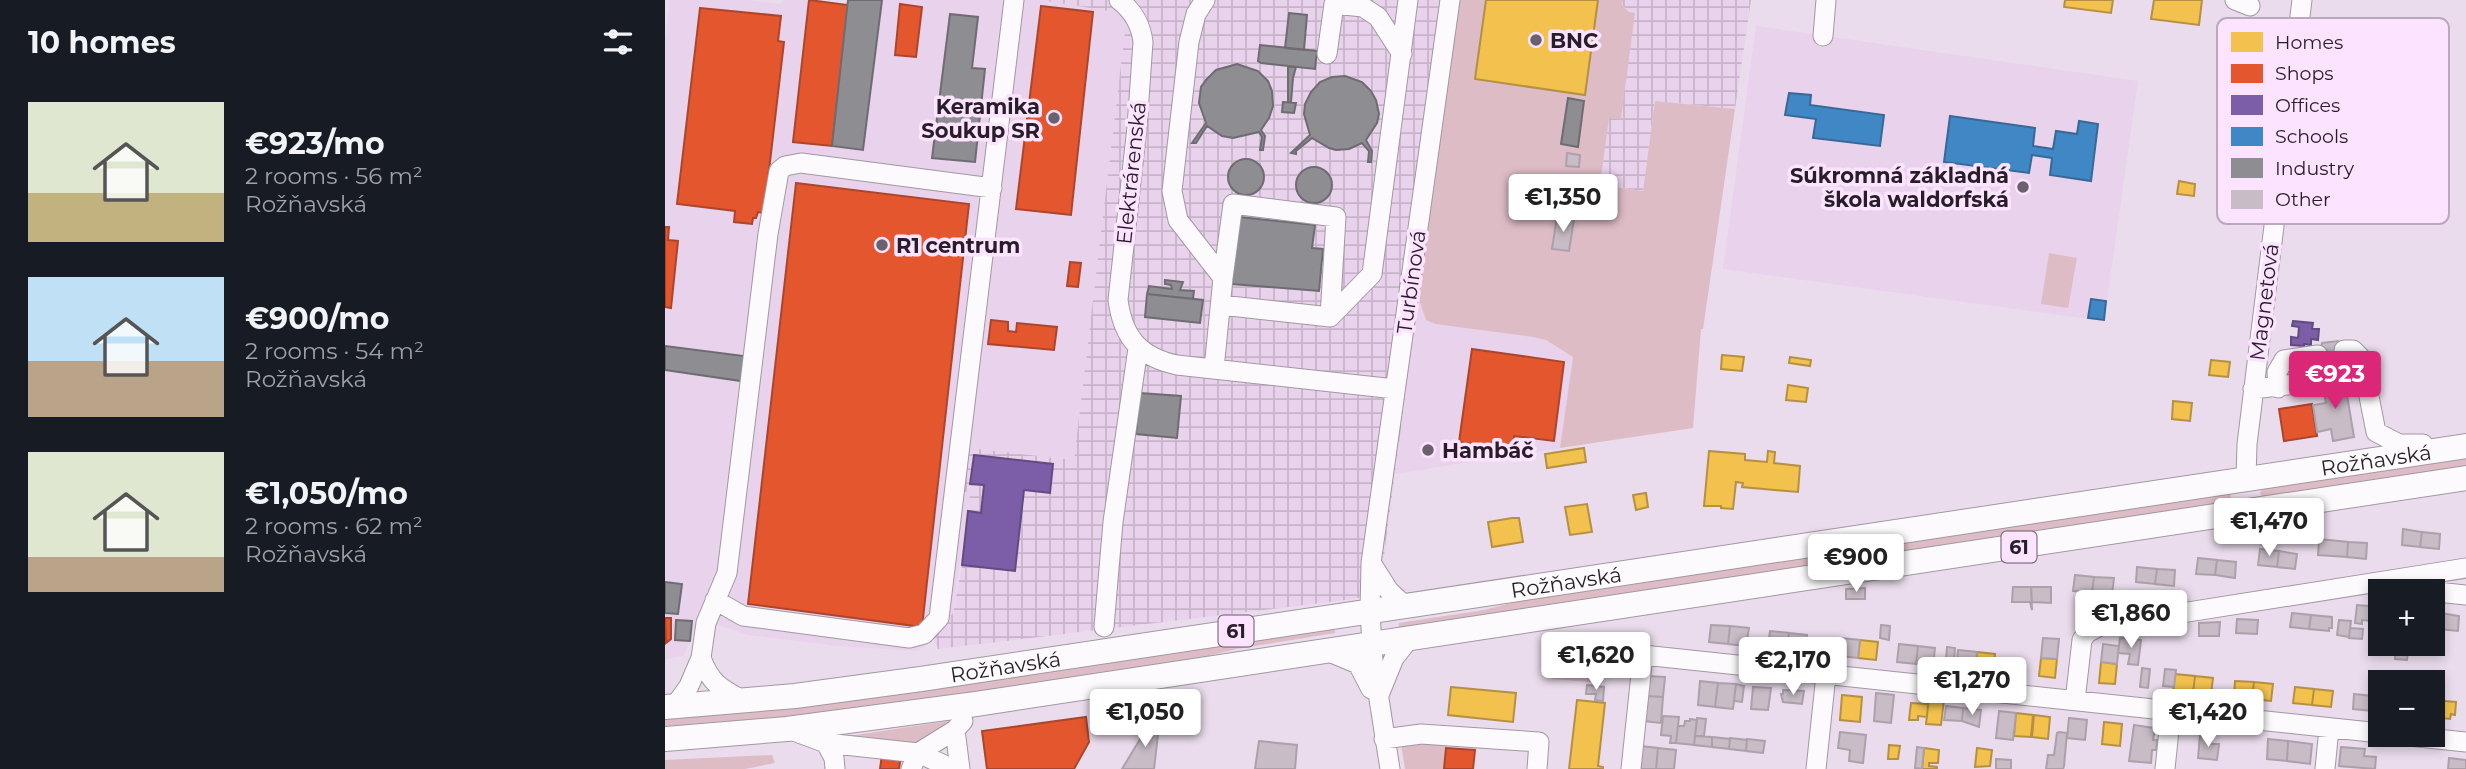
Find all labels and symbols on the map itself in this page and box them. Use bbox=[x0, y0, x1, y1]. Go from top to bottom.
legend bbox=[2217, 18, 2449, 224]
place label: BNC bbox=[1550, 28, 1598, 53]
text: Homes bbox=[2275, 31, 2343, 54]
marker: BNC bbox=[1528, 32, 1544, 48]
text: Shops bbox=[2275, 62, 2334, 85]
place label: Keramika Soukup SR bbox=[921, 94, 1040, 143]
text: Offices bbox=[2275, 94, 2340, 117]
street label: Elektrárenská bbox=[1111, 100, 1151, 246]
marker: Keramika Soukup SR bbox=[1046, 110, 1062, 126]
text: Schools bbox=[2275, 125, 2348, 148]
text: Industry bbox=[2275, 157, 2355, 180]
place label: Súkromná základná škola waldorfská bbox=[1790, 163, 2009, 212]
pin: €1,350 bbox=[1506, 174, 1620, 234]
marker: Súkromná základná škola waldorfská bbox=[2015, 179, 2031, 195]
text: Other bbox=[2275, 188, 2331, 211]
street label: Turbínová bbox=[1391, 229, 1431, 335]
place label: R1 centrum bbox=[896, 233, 1020, 258]
marker: R1 centrum bbox=[874, 237, 890, 253]
street label: Magnetová bbox=[2244, 242, 2284, 362]
pin: €923 bbox=[2294, 352, 2376, 411]
place label: Hambáč bbox=[1442, 438, 1534, 463]
street label: Rožňavská bbox=[2319, 439, 2433, 480]
marker: Hambáč bbox=[1420, 442, 1436, 458]
pin: €1,470 bbox=[2212, 498, 2326, 558]
road number: 61 bbox=[2001, 532, 2037, 562]
pin: €900 bbox=[1815, 534, 1897, 594]
street label: Rožňavská bbox=[1509, 561, 1623, 602]
pin: €1,860 bbox=[2074, 590, 2188, 650]
road number: 61 bbox=[1219, 616, 1253, 646]
pin: €1,620 bbox=[1539, 632, 1653, 692]
pin: €2,170 bbox=[1736, 638, 1850, 697]
street label: Rožňavská bbox=[948, 646, 1062, 687]
pin: €1,270 bbox=[1915, 658, 2029, 717]
pin: €1,050 bbox=[1088, 690, 1202, 749]
pin: €1,420 bbox=[2151, 690, 2265, 749]

